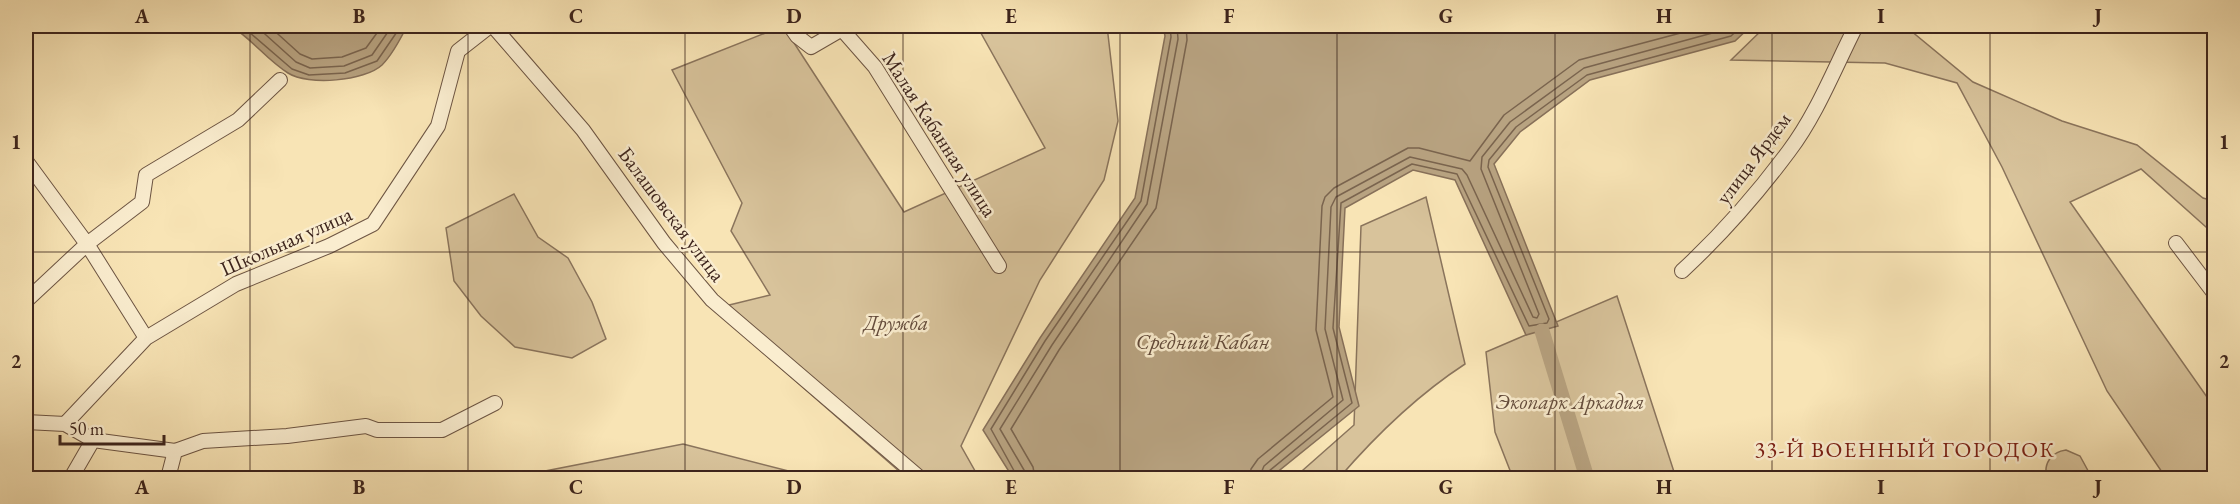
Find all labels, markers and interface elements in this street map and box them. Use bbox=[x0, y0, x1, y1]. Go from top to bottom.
text: A bbox=[134, 3, 150, 29]
text: B bbox=[353, 3, 365, 29]
text: C bbox=[569, 3, 583, 29]
text: D bbox=[786, 3, 802, 29]
text: E bbox=[1005, 3, 1017, 29]
text: F bbox=[1224, 3, 1235, 29]
text: G bbox=[1439, 3, 1453, 29]
text: H bbox=[1656, 3, 1672, 29]
text: I bbox=[1877, 3, 1885, 29]
text: J bbox=[2092, 3, 2102, 29]
street label: Малая Кабанная улица bbox=[876, 46, 1004, 222]
street label: улица Ярдем bbox=[1710, 107, 1796, 209]
text: 1 bbox=[11, 129, 21, 155]
text: 1 bbox=[2219, 129, 2229, 155]
street label: Балашовская улица bbox=[612, 141, 732, 287]
street label: Школьная улица bbox=[216, 200, 357, 282]
park label: Дружба bbox=[862, 309, 928, 336]
water label: Средний Кабан bbox=[1136, 327, 1270, 356]
text: 2 bbox=[11, 348, 22, 374]
text: 2 bbox=[2219, 348, 2230, 374]
park label: Экопарк Аркадия bbox=[1496, 388, 1644, 415]
scale bar bbox=[60, 408, 164, 446]
text: 50 m bbox=[69, 417, 104, 440]
district label: 33-Й ВОЕННЫЙ ГОРОДОК bbox=[1754, 435, 2056, 464]
text: A bbox=[134, 474, 150, 500]
text: B bbox=[353, 474, 365, 500]
text: C bbox=[569, 474, 583, 500]
text: D bbox=[786, 474, 802, 500]
text: E bbox=[1005, 474, 1017, 500]
text: F bbox=[1224, 474, 1235, 500]
text: G bbox=[1439, 474, 1453, 500]
text: H bbox=[1656, 474, 1672, 500]
text: I bbox=[1877, 474, 1885, 500]
text: J bbox=[2092, 474, 2102, 500]

